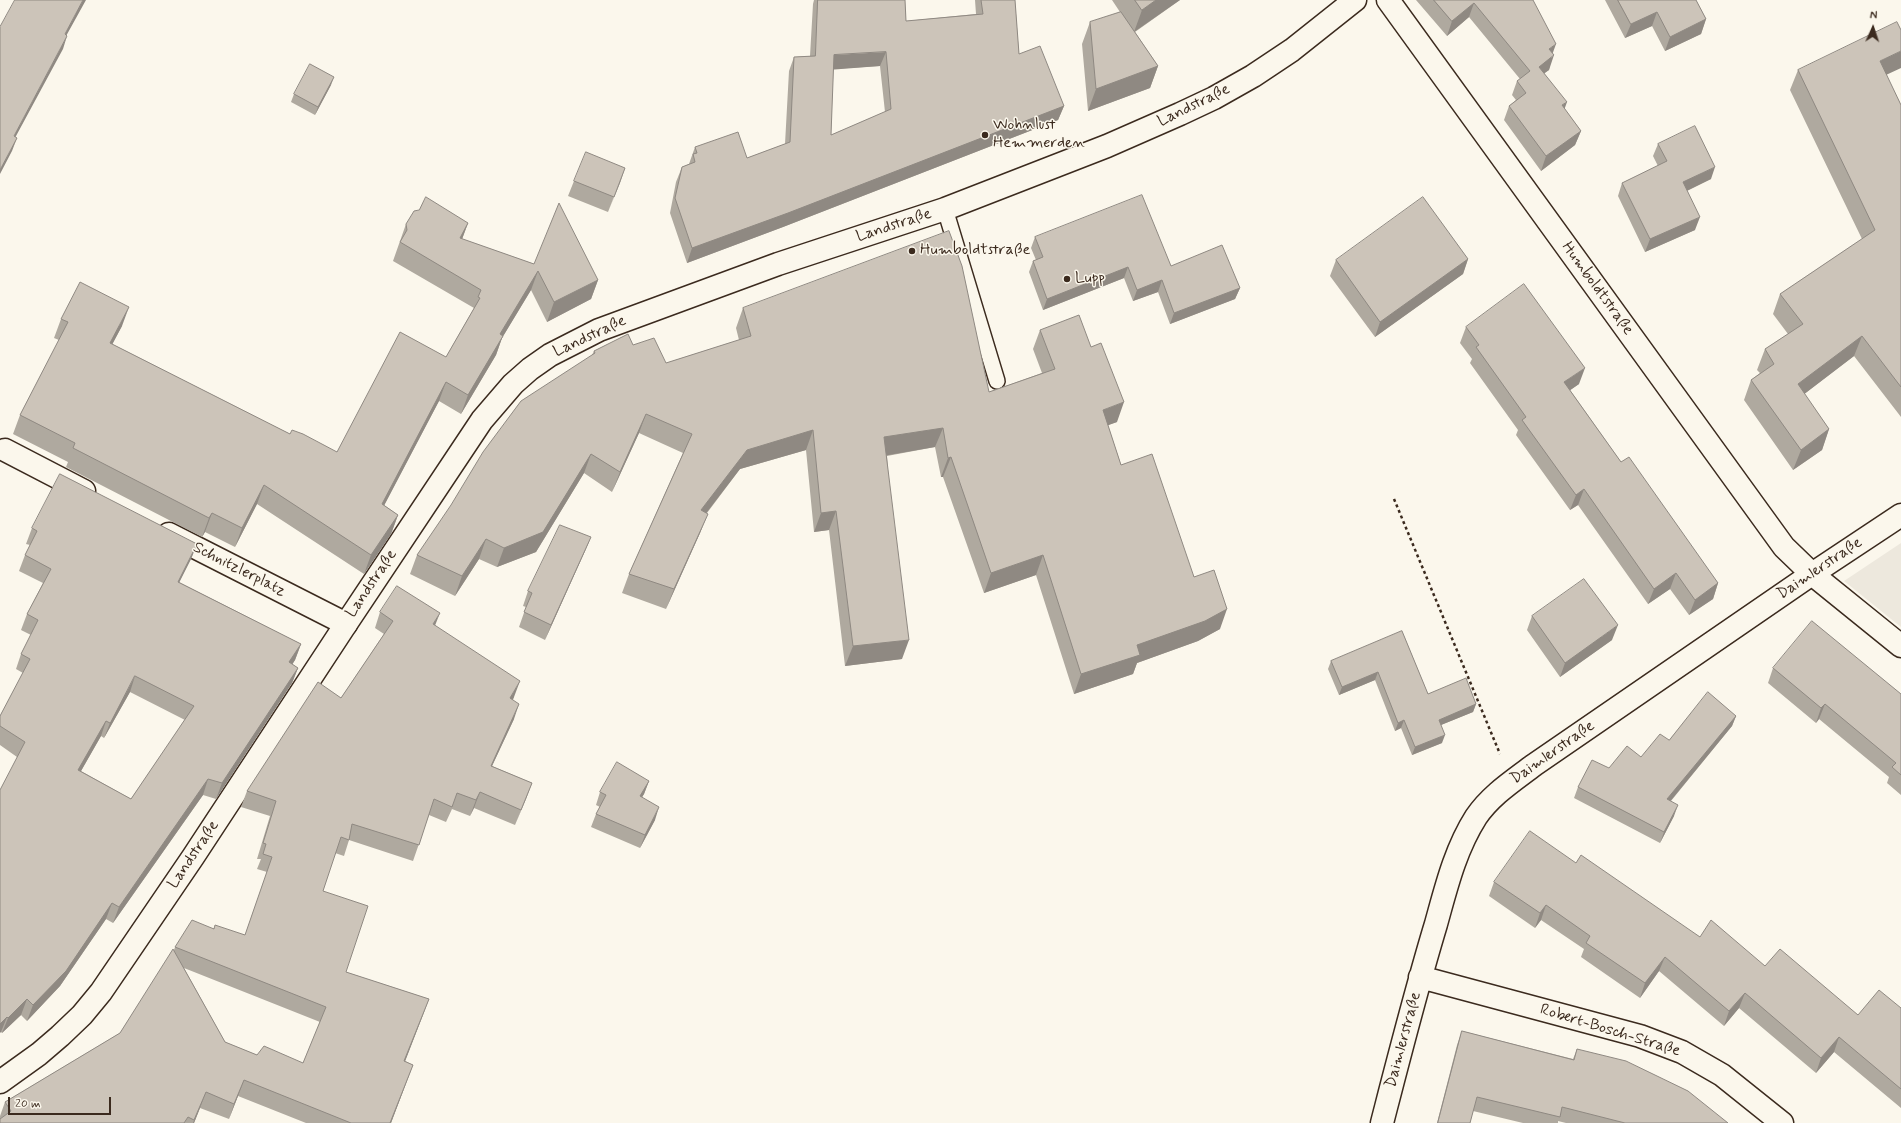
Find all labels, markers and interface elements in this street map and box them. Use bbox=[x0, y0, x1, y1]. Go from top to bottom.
north arrow bbox=[1853, 8, 1893, 48]
text: N bbox=[1870, 9, 1878, 23]
street label: Landstraße bbox=[1155, 80, 1233, 132]
place label: Wohnlust Hemmerden bbox=[993, 116, 1085, 154]
marker: Wohnlust Hemmerden bbox=[980, 130, 990, 140]
street label: Landstraße bbox=[854, 205, 934, 247]
street label: Humboldtstraße bbox=[1557, 239, 1637, 339]
place label: Humboldtstraße bbox=[920, 241, 1030, 261]
marker: Humboldtstraße bbox=[907, 246, 917, 256]
place label: Lupp bbox=[1075, 269, 1105, 289]
marker: Lupp bbox=[1062, 274, 1072, 284]
street label: Landstraße bbox=[551, 312, 629, 362]
street label: Daimlerstraße bbox=[1774, 534, 1866, 604]
street label: Schnitzlerplatz bbox=[189, 538, 289, 602]
street label: Landstraße bbox=[342, 546, 402, 622]
street label: Daimlerstraße bbox=[1507, 717, 1599, 789]
street label: Landstraße bbox=[164, 817, 224, 893]
street label: Daimlerstraße bbox=[1382, 990, 1426, 1090]
street label: Robert-Bosch-Straße bbox=[1538, 1001, 1682, 1061]
scale bar bbox=[10, 1089, 113, 1115]
text: 20 m bbox=[15, 1096, 41, 1112]

